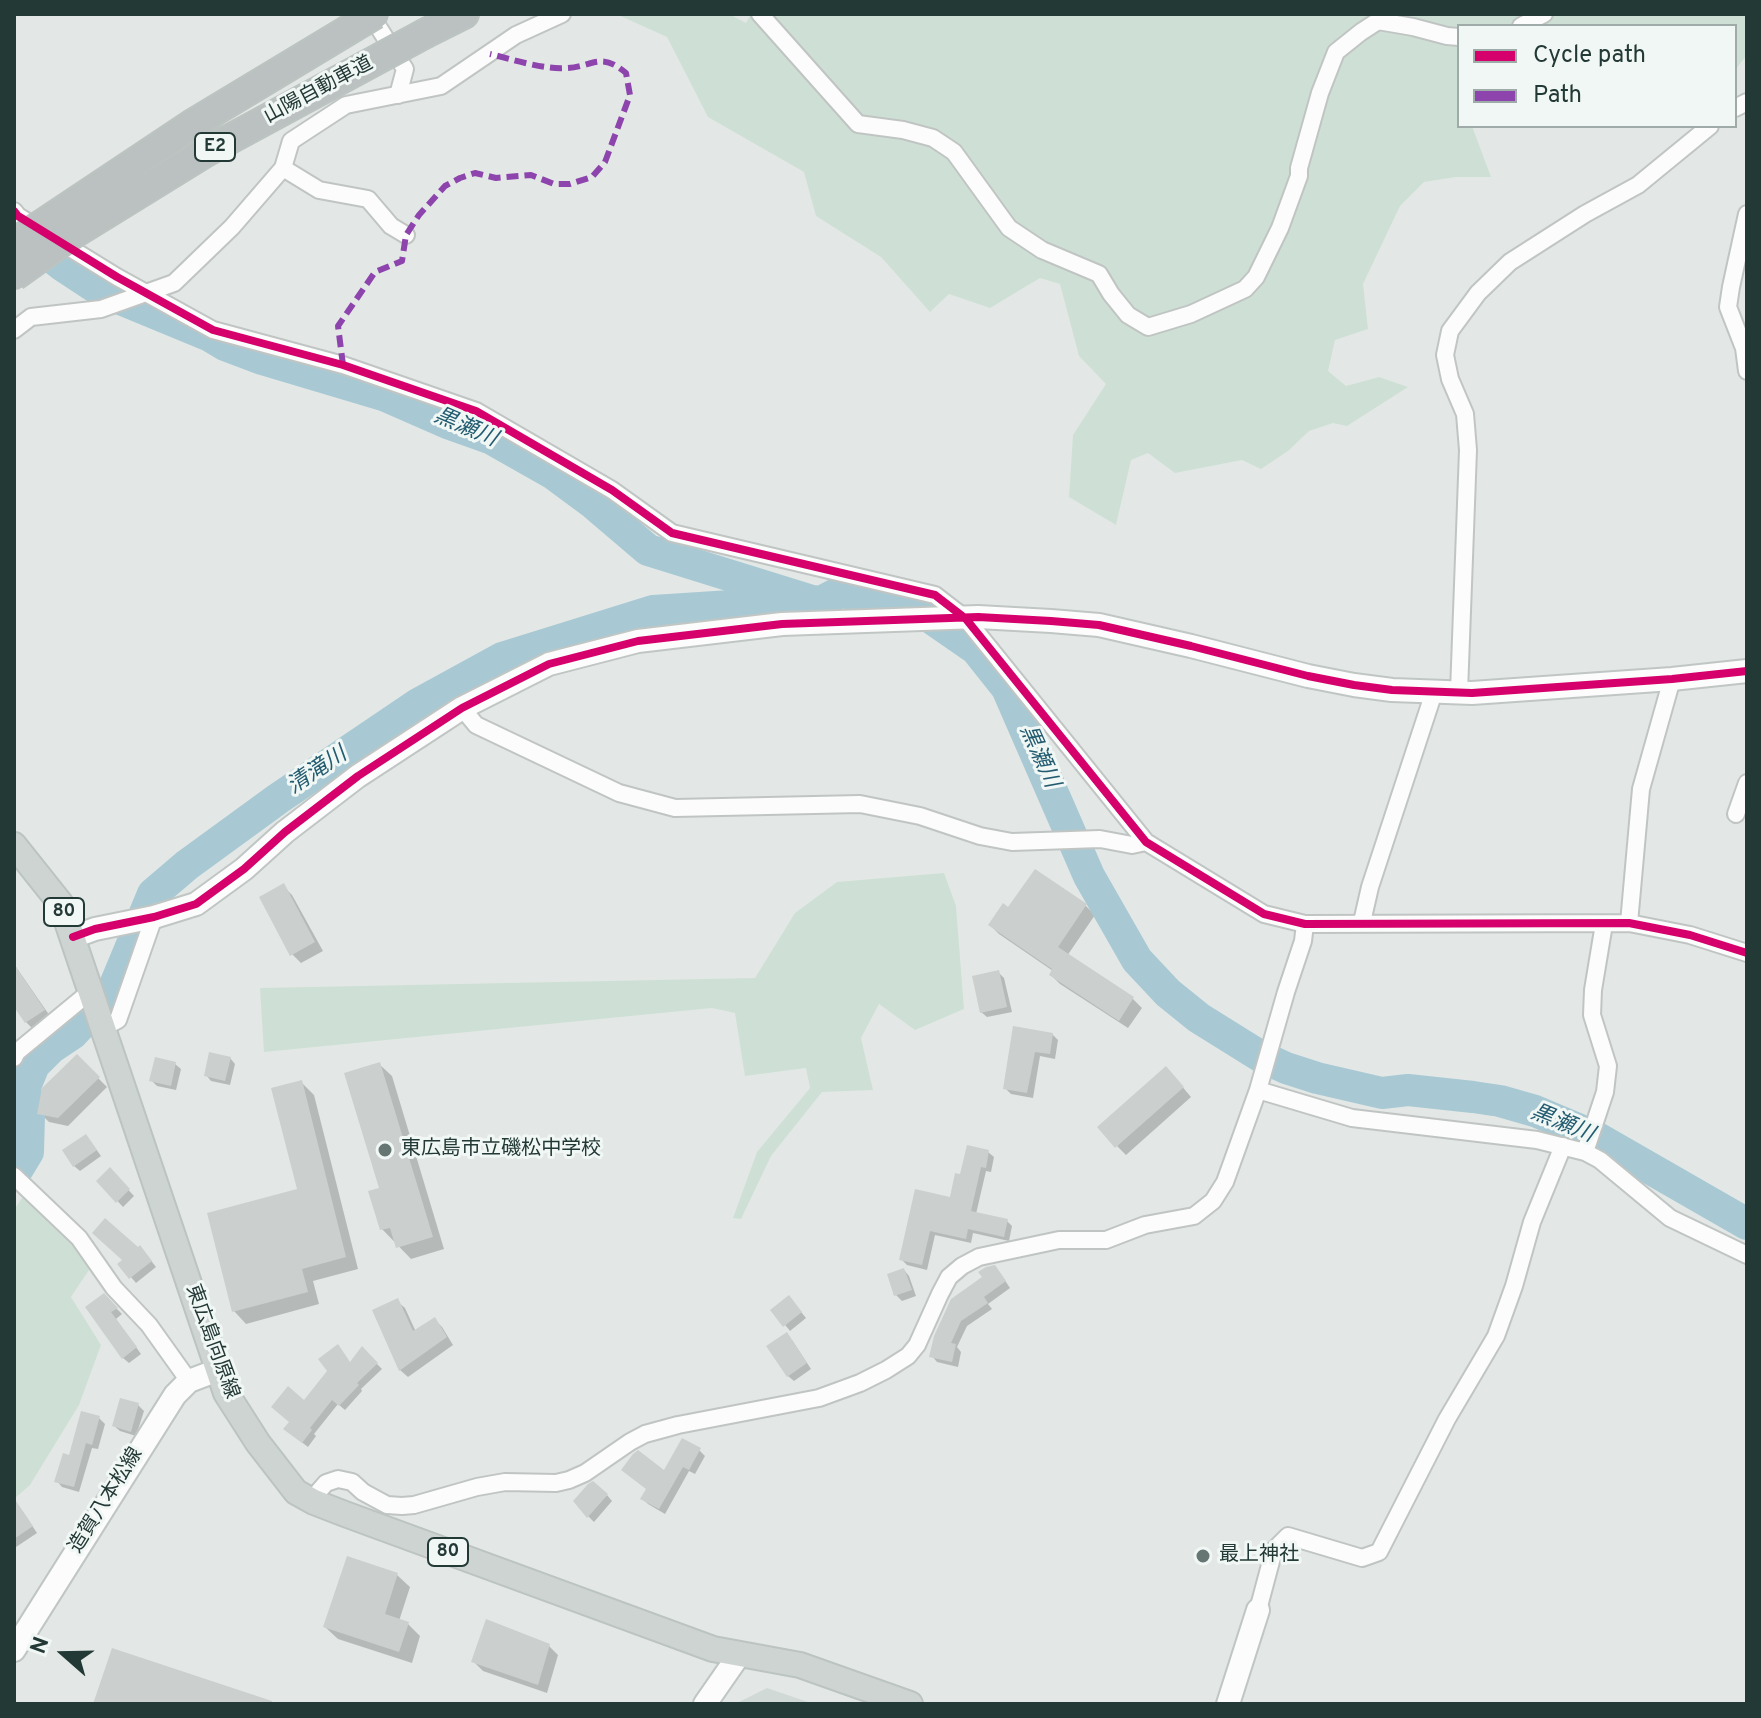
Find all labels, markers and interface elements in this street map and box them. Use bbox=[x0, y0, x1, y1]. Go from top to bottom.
legend bbox=[1457, 24, 1737, 128]
text: Cycle path bbox=[1533, 41, 1646, 71]
street label: 山陽自動車道 bbox=[260, 52, 378, 130]
text: Path bbox=[1533, 81, 1582, 111]
road number: E2 bbox=[195, 133, 235, 161]
water label: 黒瀬川 bbox=[429, 404, 501, 454]
water label: 黒瀬川 bbox=[1013, 721, 1063, 793]
water label: 清滝川 bbox=[283, 743, 353, 801]
road number: 80 bbox=[44, 898, 84, 926]
water label: 黒瀬川 bbox=[1526, 1100, 1598, 1150]
place label: 東広島市立磯松中学校 bbox=[401, 1138, 601, 1162]
marker: 東広島市立磯松中学校 bbox=[376, 1141, 394, 1159]
street label: 東広島向原線 bbox=[179, 1282, 243, 1402]
street label: 造賀八本松線 bbox=[65, 1444, 149, 1558]
road number: 80 bbox=[428, 1538, 468, 1566]
place label: 最上神社 bbox=[1219, 1544, 1299, 1568]
marker: 最上神社 bbox=[1194, 1547, 1212, 1565]
north arrow bbox=[24, 1614, 104, 1694]
text: N bbox=[26, 1634, 56, 1658]

